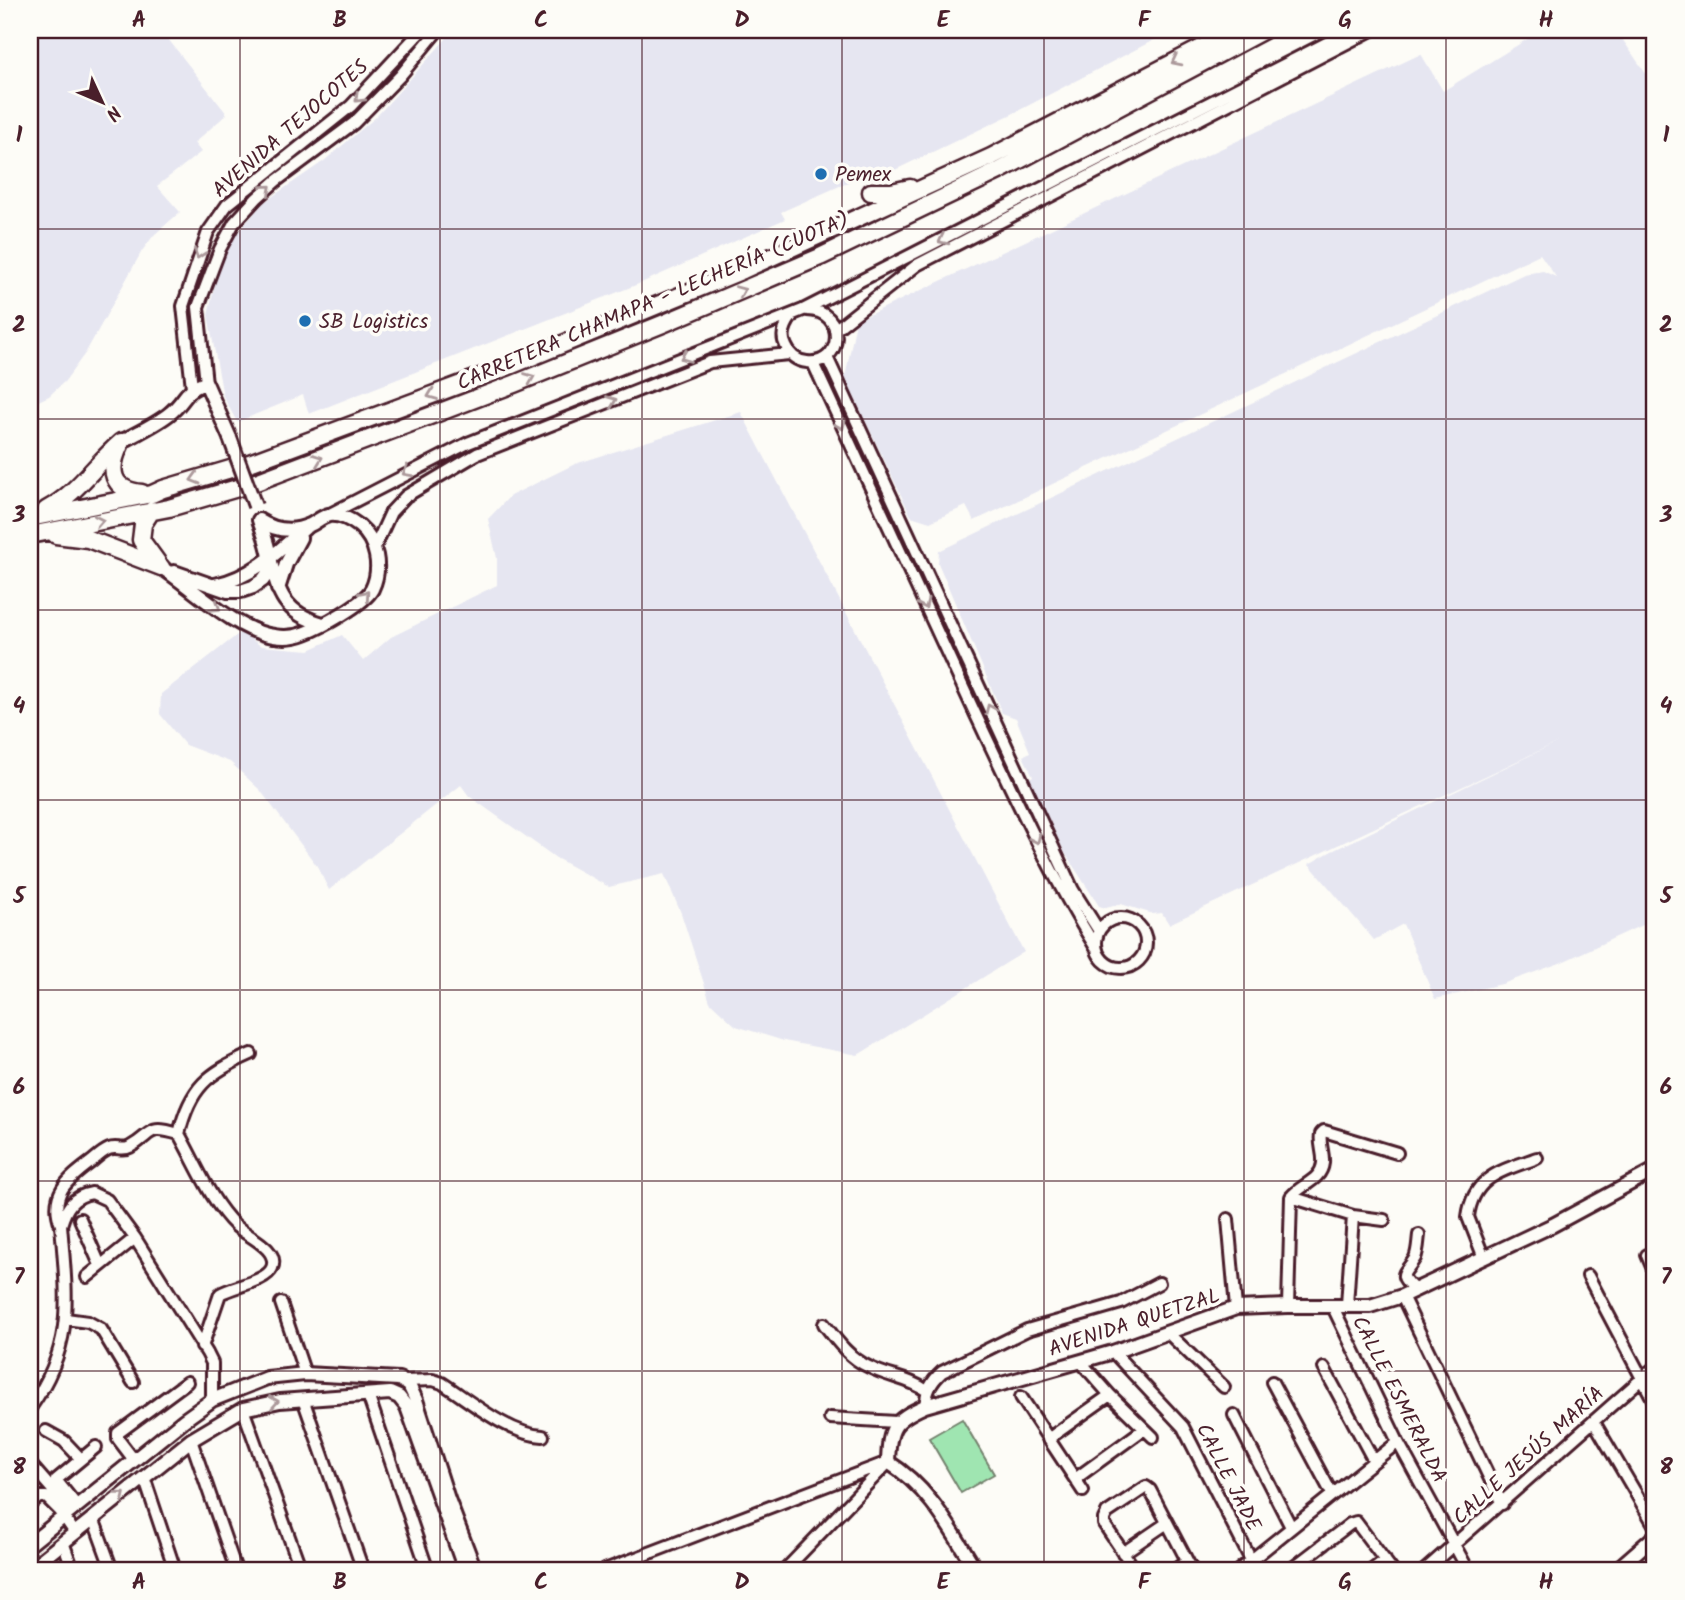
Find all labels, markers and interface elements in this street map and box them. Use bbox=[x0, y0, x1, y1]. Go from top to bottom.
text: A bbox=[132, 3, 146, 39]
text: B bbox=[333, 3, 347, 39]
text: C bbox=[534, 3, 548, 39]
text: D bbox=[734, 3, 750, 39]
text: E bbox=[937, 3, 951, 39]
text: F bbox=[1138, 3, 1152, 39]
text: G bbox=[1338, 3, 1352, 39]
text: H bbox=[1539, 3, 1554, 39]
street label: AVENIDA TEJOCOTES bbox=[205, 52, 377, 207]
one-way arrow bbox=[1170, 53, 1183, 67]
north arrow bbox=[66, 66, 136, 136]
one-way arrow bbox=[355, 90, 367, 102]
text: N bbox=[98, 98, 128, 127]
text: 1 bbox=[16, 118, 23, 154]
text: 1 bbox=[1663, 118, 1670, 154]
place label: Pemex bbox=[835, 159, 892, 192]
marker: Pemex bbox=[813, 166, 829, 182]
one-way arrow bbox=[259, 185, 272, 197]
street label: CARRETERA CHAMAPA - LECHERÍA (CUOTA) bbox=[452, 204, 855, 400]
one-way arrow bbox=[938, 231, 950, 245]
one-way arrow bbox=[193, 248, 207, 260]
one-way arrow bbox=[733, 285, 746, 299]
place label: SB Logistics bbox=[319, 306, 428, 339]
text: 2 bbox=[12, 308, 26, 344]
text: 2 bbox=[1659, 308, 1673, 344]
marker: SB Logistics bbox=[297, 313, 313, 329]
one-way arrow bbox=[679, 348, 691, 362]
one-way arrow bbox=[524, 372, 536, 386]
one-way arrow bbox=[427, 387, 439, 401]
one-way arrow bbox=[606, 395, 618, 409]
one-way arrow bbox=[833, 418, 847, 430]
one-way arrow bbox=[311, 453, 323, 467]
one-way arrow bbox=[402, 464, 414, 478]
one-way arrow bbox=[189, 471, 201, 486]
text: 3 bbox=[12, 498, 26, 534]
text: 3 bbox=[1659, 498, 1673, 534]
one-way arrow bbox=[93, 514, 105, 529]
one-way arrow bbox=[357, 590, 369, 603]
one-way arrow bbox=[916, 597, 930, 609]
one-way arrow bbox=[208, 599, 221, 612]
text: 4 bbox=[13, 689, 26, 725]
text: 4 bbox=[1660, 689, 1673, 725]
one-way arrow bbox=[984, 704, 998, 716]
one-way arrow bbox=[1028, 832, 1042, 844]
text: 5 bbox=[12, 879, 27, 915]
text: 5 bbox=[1659, 879, 1674, 915]
text: 6 bbox=[13, 1070, 25, 1106]
text: 6 bbox=[1660, 1070, 1672, 1106]
text: 7 bbox=[14, 1260, 26, 1296]
text: 7 bbox=[1661, 1260, 1673, 1296]
street label: AVENIDA QUETZAL bbox=[1044, 1280, 1224, 1367]
street label: CALLE ESMERALDA bbox=[1342, 1310, 1455, 1489]
street label: CALLE JESÚS MARÍA bbox=[1445, 1379, 1613, 1534]
one-way arrow bbox=[269, 1395, 280, 1410]
street label: CALLE JADE bbox=[1186, 1418, 1269, 1538]
text: 8 bbox=[12, 1450, 26, 1486]
text: 8 bbox=[1659, 1450, 1673, 1486]
one-way arrow bbox=[114, 1491, 126, 1504]
text: A bbox=[132, 1565, 146, 1600]
text: B bbox=[333, 1565, 347, 1600]
text: C bbox=[534, 1565, 548, 1600]
text: D bbox=[734, 1565, 750, 1600]
text: E bbox=[937, 1565, 951, 1600]
text: F bbox=[1138, 1565, 1152, 1600]
text: G bbox=[1338, 1565, 1352, 1600]
text: H bbox=[1539, 1565, 1554, 1600]

